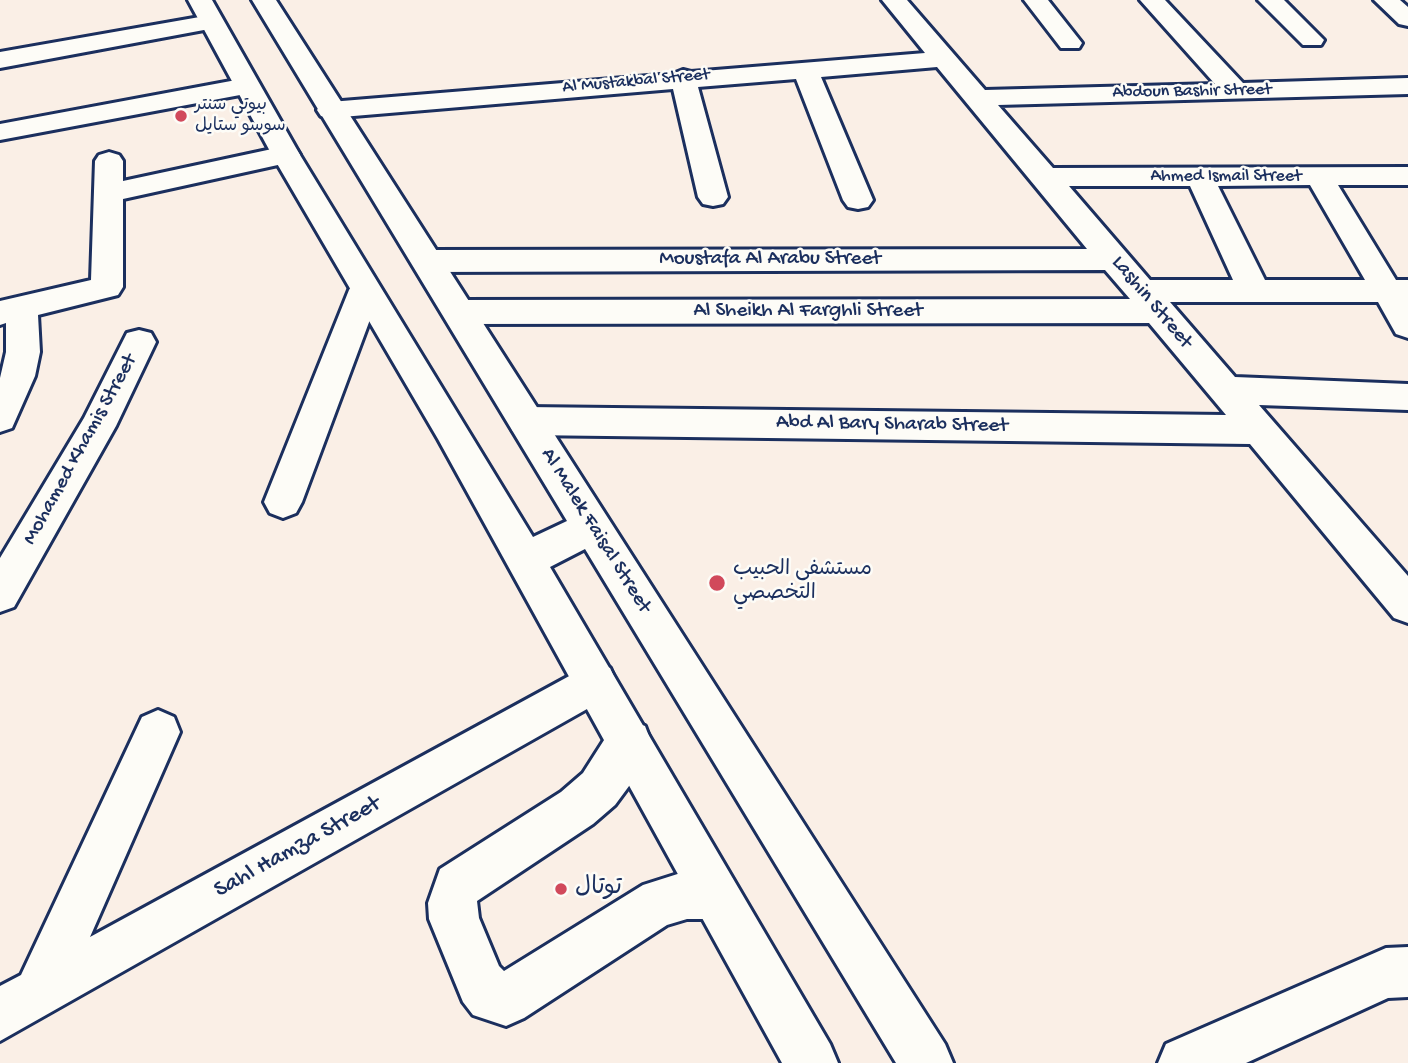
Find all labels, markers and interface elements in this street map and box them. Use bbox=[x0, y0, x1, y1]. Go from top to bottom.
street label: Al Mustakbal Street bbox=[562, 65, 710, 99]
street label: Abdoun Bashir Street bbox=[1112, 80, 1272, 104]
place label: بيوتي سنتر سوسو ستايل bbox=[195, 95, 286, 138]
marker: بيوتي سنتر سوسو ستايل bbox=[173, 108, 189, 124]
street label: Ahmed Ismail Street bbox=[1150, 166, 1302, 188]
street label: Moustafa Al Arabu Street bbox=[659, 247, 881, 273]
street label: Lashin Street bbox=[1105, 251, 1197, 355]
street label: Al Sheikh Al Farghli Street bbox=[693, 299, 923, 325]
street label: Mohamed Khamis Street bbox=[18, 350, 144, 550]
street label: Abd Al Bary Sharab Street bbox=[776, 410, 1008, 440]
street label: Al Malek Faisal Street bbox=[534, 444, 656, 618]
place label: مستشفى الحبيب التخصصي bbox=[733, 558, 872, 608]
marker: مستشفى الحبيب التخصصي bbox=[707, 573, 727, 593]
street label: Sahl Hamza Street bbox=[210, 790, 386, 906]
place label: توتال bbox=[575, 875, 622, 903]
marker: توتال bbox=[553, 881, 569, 897]

